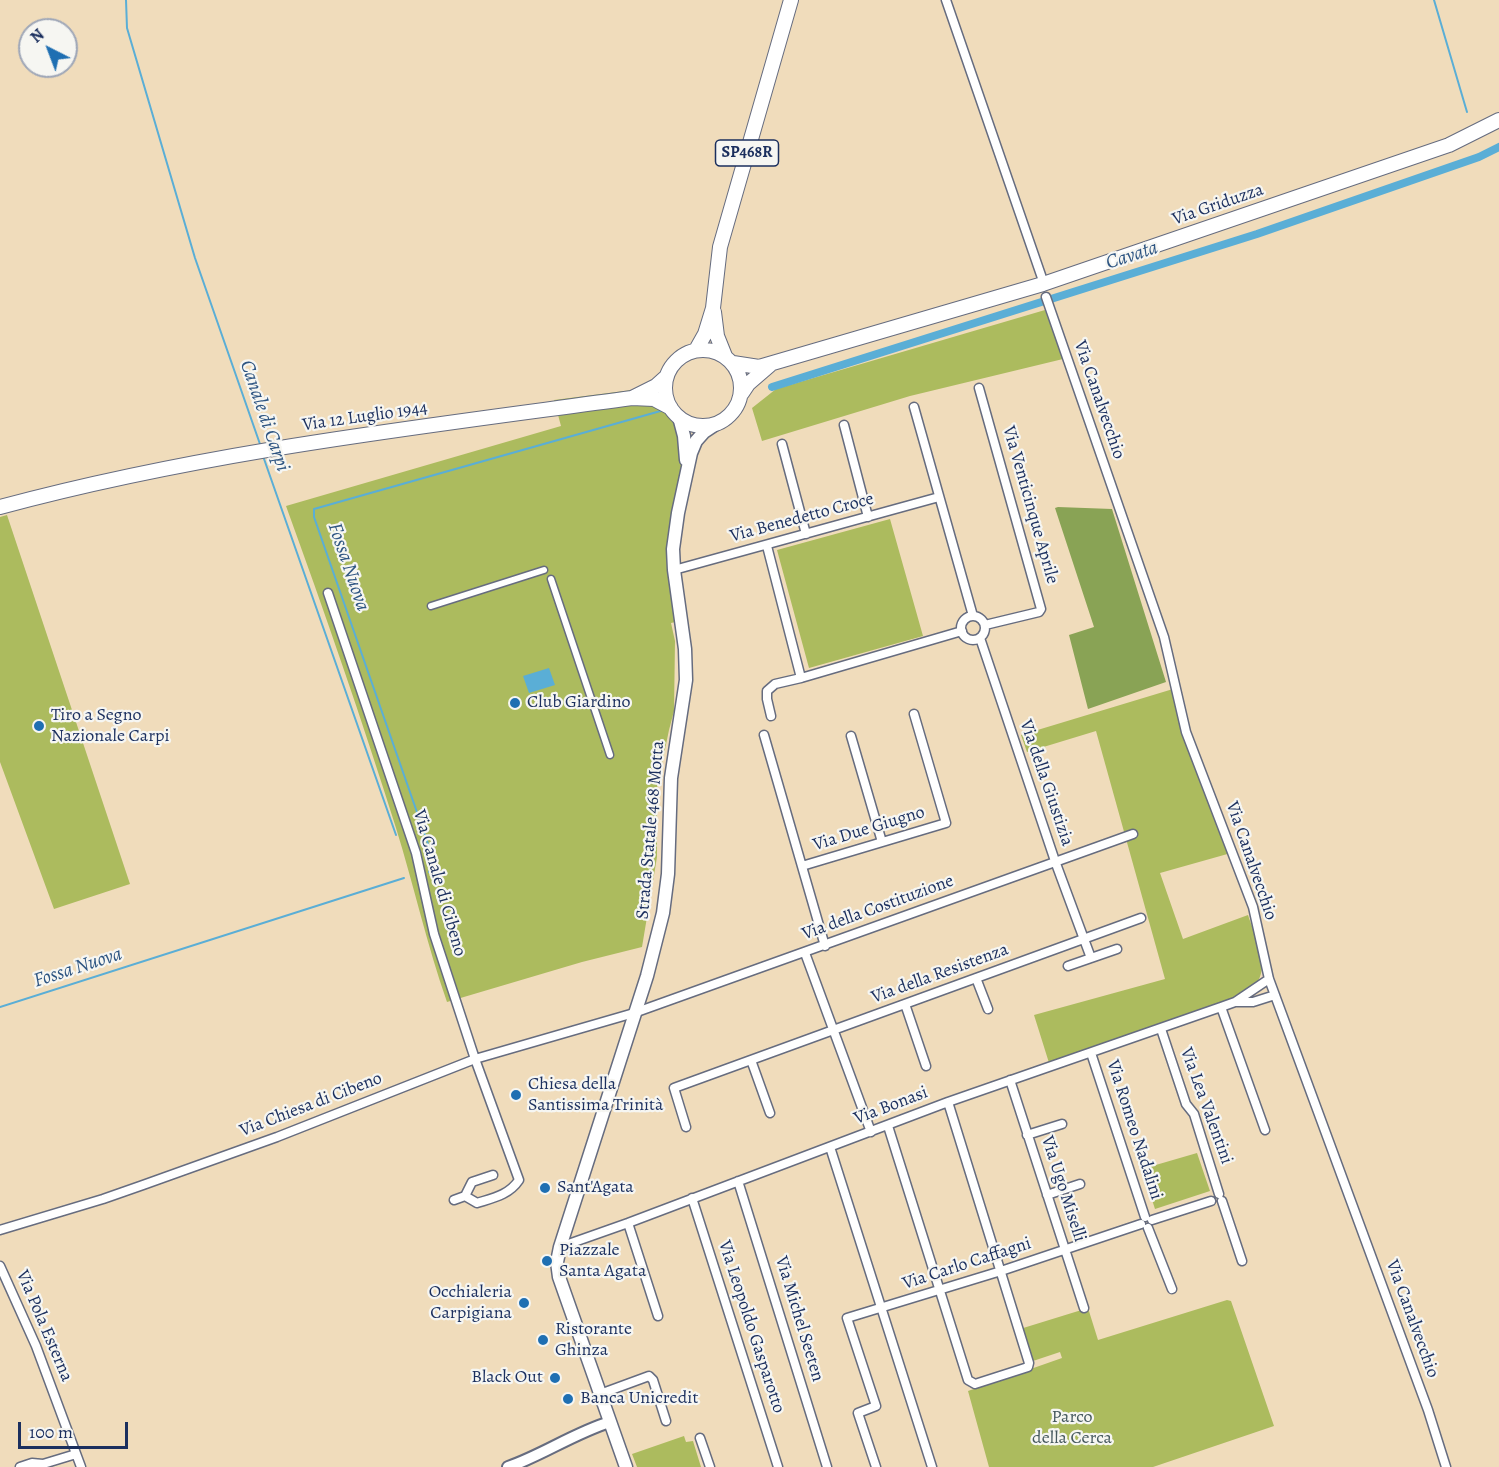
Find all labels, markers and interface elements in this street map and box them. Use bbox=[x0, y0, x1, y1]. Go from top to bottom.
north arrow bbox=[18, 18, 78, 78]
text: N bbox=[26, 24, 49, 48]
road number: SP468R bbox=[716, 140, 778, 166]
street label: Via Griduzza bbox=[1169, 179, 1267, 231]
water label: Cavata bbox=[1103, 236, 1161, 276]
street label: Via Canalvecchio bbox=[1069, 338, 1129, 462]
water label: Canale di Carpi bbox=[234, 357, 294, 475]
street label: Via 12 Luglio 1944 bbox=[301, 398, 429, 436]
street label: Via Venticinque Aprile bbox=[997, 424, 1063, 586]
street label: Via Benedetto Croce bbox=[728, 488, 876, 548]
water label: Fossa Nuova bbox=[322, 520, 374, 614]
place label: Club Giardino bbox=[527, 692, 630, 714]
marker: Club Giardino bbox=[508, 696, 522, 710]
place label: Tiro a Segno Nazionale Carpi bbox=[51, 705, 170, 748]
street label: Via della Giustizia bbox=[1014, 717, 1078, 849]
marker: Tiro a Segno Nazionale Carpi bbox=[32, 719, 46, 733]
street label: Strada Statale 468 Motta bbox=[632, 740, 670, 920]
street label: Via Canalvecchio bbox=[1221, 799, 1281, 923]
street label: Via Due Giugno bbox=[811, 802, 927, 856]
street label: Via Canale di Cibeno bbox=[408, 807, 470, 959]
street label: Via della Costituzione bbox=[799, 871, 957, 945]
street label: Via della Resistenza bbox=[868, 939, 1012, 1009]
water label: Fossa Nuova bbox=[31, 942, 125, 994]
street label: Via Lea Valentini bbox=[1175, 1045, 1237, 1167]
street label: Via Romeo Nadalini bbox=[1101, 1057, 1167, 1203]
street label: Via Chiesa di Cibeno bbox=[237, 1068, 385, 1142]
place label: Chiesa della Santissima Trinità bbox=[528, 1074, 663, 1116]
street label: Via Bonasi bbox=[851, 1082, 931, 1130]
marker: Chiesa della Santissima Trinità bbox=[509, 1088, 523, 1102]
street label: Via Ugo Miselli bbox=[1036, 1133, 1090, 1245]
place label: Sant'Agata bbox=[557, 1177, 634, 1199]
marker: Sant'Agata bbox=[538, 1181, 552, 1195]
street label: Via Carlo Caffagni bbox=[900, 1233, 1034, 1295]
street label: Via Leopoldo Gasparotto bbox=[713, 1238, 789, 1416]
place label: Piazzale Santa Agata bbox=[559, 1240, 646, 1282]
marker: Piazzale Santa Agata bbox=[540, 1254, 554, 1268]
street label: Via Michel Seeten bbox=[770, 1254, 828, 1384]
street label: Via Canalvecchio bbox=[1381, 1257, 1443, 1381]
street label: Via Pola Esterna bbox=[11, 1267, 77, 1385]
place label: Occhialeria Carpigiana bbox=[429, 1282, 512, 1324]
marker: Occhialeria Carpigiana bbox=[517, 1296, 531, 1310]
place label: Ristorante Ghinza bbox=[555, 1319, 632, 1362]
marker: Ristorante Ghinza bbox=[536, 1333, 550, 1347]
place label: Black Out bbox=[471, 1367, 543, 1389]
marker: Black Out bbox=[548, 1371, 562, 1385]
place label: Banca Unicredit bbox=[580, 1388, 698, 1410]
marker: Banca Unicredit bbox=[561, 1392, 575, 1406]
park label: Parco della Cerca bbox=[1032, 1407, 1112, 1450]
scale bar bbox=[21, 1410, 130, 1448]
text: 100 m bbox=[29, 1420, 73, 1444]

